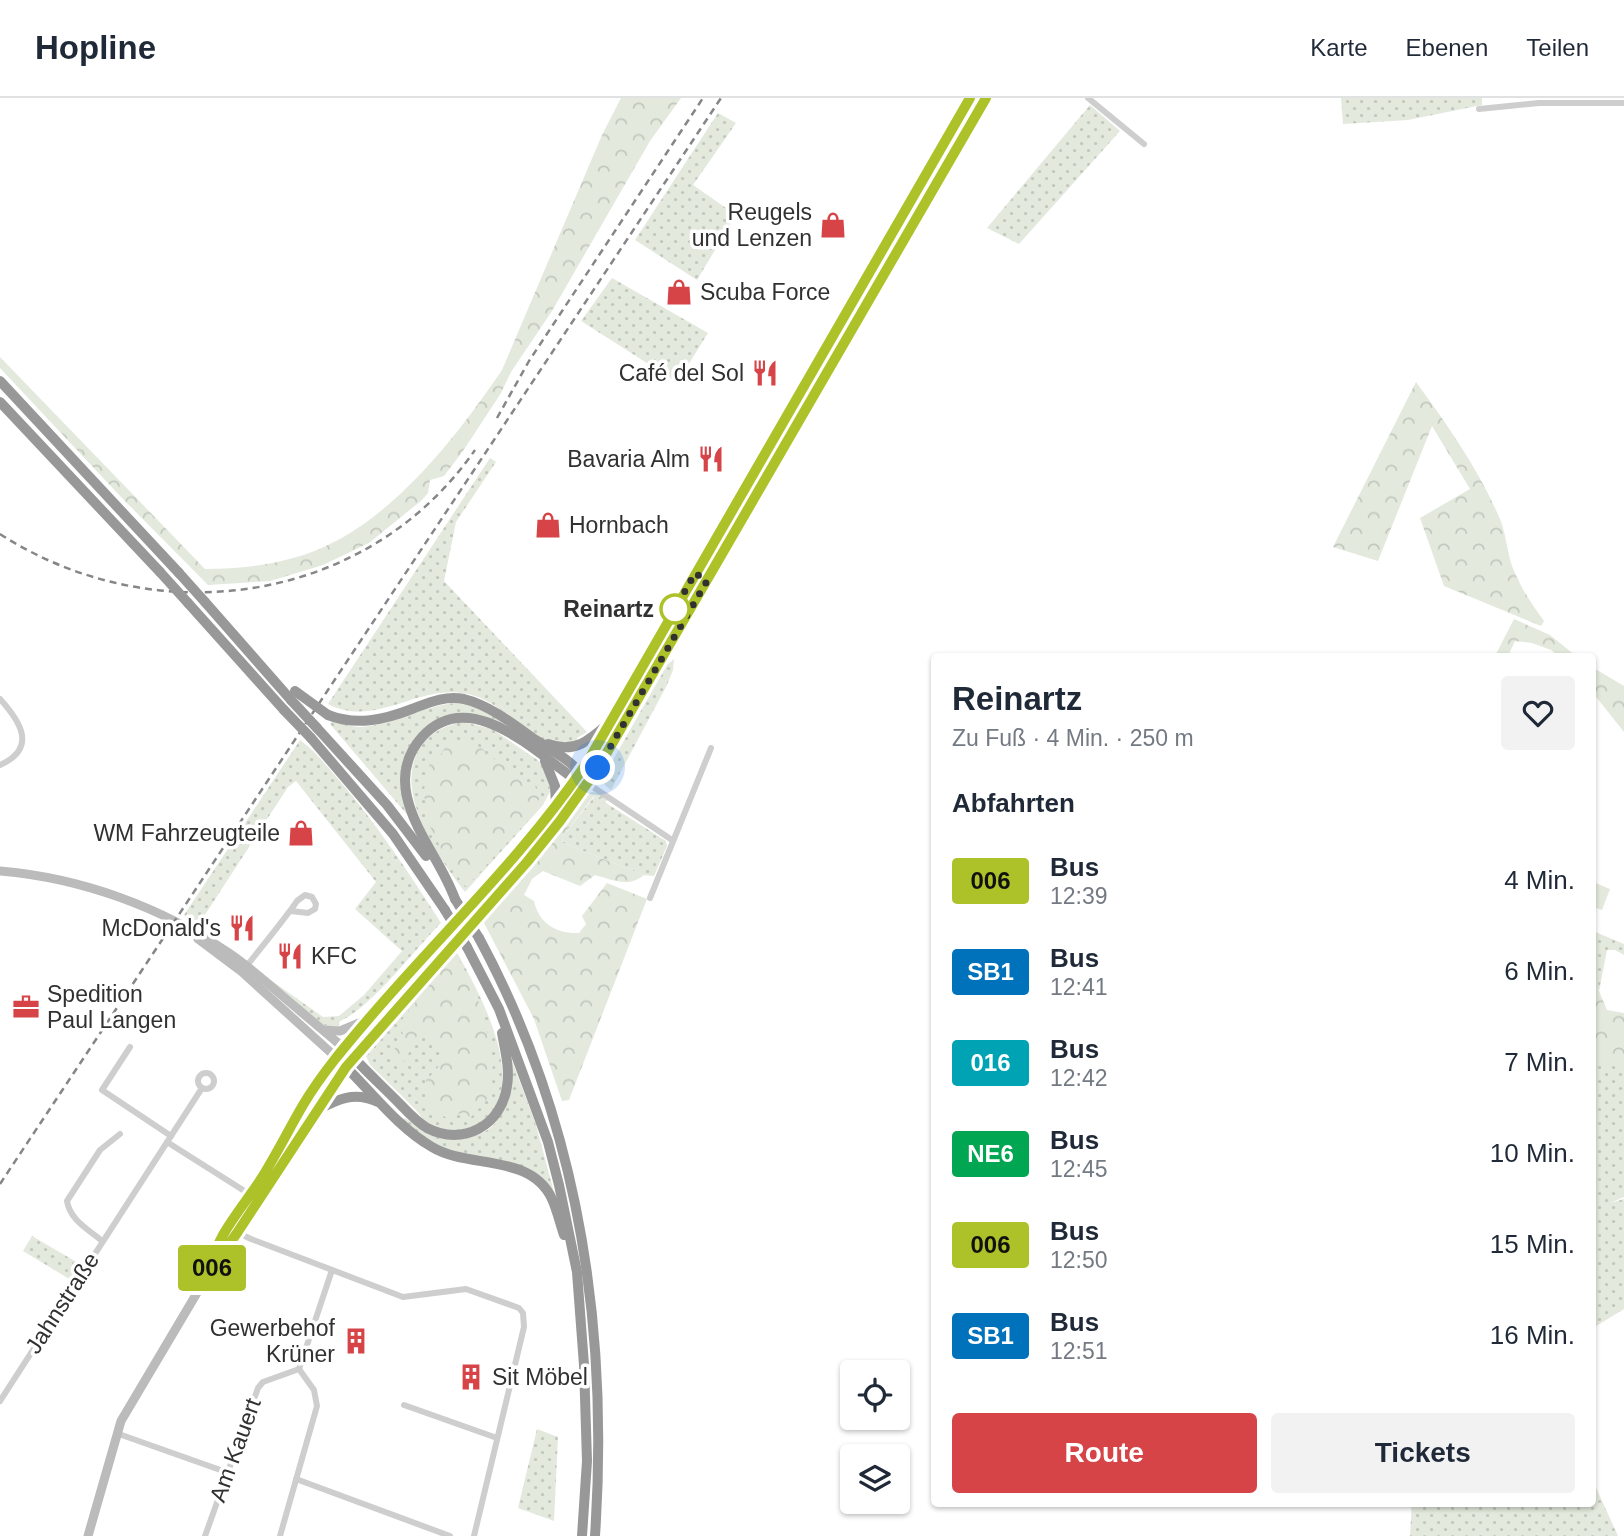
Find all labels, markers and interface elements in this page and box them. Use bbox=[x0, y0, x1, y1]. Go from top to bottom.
text: Hopline bbox=[35, 29, 156, 66]
text: Karte bbox=[1310, 34, 1368, 61]
text: Ebenen bbox=[1406, 34, 1488, 61]
text: Teilen bbox=[1526, 34, 1589, 61]
place label: Reugels und Lenzen bbox=[692, 199, 812, 251]
shop icon: Reugels und Lenzen bbox=[818, 210, 848, 240]
shop icon: Scuba Force bbox=[664, 277, 694, 307]
place label: Scuba Force bbox=[700, 279, 830, 305]
restaurant icon: Café del Sol bbox=[750, 358, 780, 388]
place label: Café del Sol bbox=[619, 360, 744, 386]
restaurant icon: Bavaria Alm bbox=[696, 444, 726, 474]
place label: Bavaria Alm bbox=[567, 446, 690, 472]
shop icon: Hornbach bbox=[533, 510, 563, 540]
place label: Hornbach bbox=[569, 512, 669, 538]
marker: Reinartz bbox=[660, 594, 690, 624]
place label: Reinartz bbox=[563, 596, 654, 622]
button: heart bbox=[1501, 676, 1575, 750]
text: Reinartz bbox=[952, 680, 1082, 717]
text: Zu Fuß · 4 Min. · 250 m bbox=[952, 725, 1194, 751]
your location bbox=[580, 750, 615, 785]
text: Abfahrten bbox=[952, 788, 1075, 818]
shop icon: WM Fahrzeugteile bbox=[286, 818, 316, 848]
place label: WM Fahrzeugteile bbox=[93, 820, 280, 846]
text: Bus bbox=[1050, 852, 1099, 882]
text: 4 Min. bbox=[1504, 865, 1575, 895]
text: 006 bbox=[970, 867, 1011, 894]
text: 12:39 bbox=[1050, 883, 1108, 909]
restaurant icon: McDonald's bbox=[227, 913, 257, 943]
place label: McDonald's bbox=[102, 915, 221, 941]
restaurant icon: KFC bbox=[275, 941, 305, 971]
place label: KFC bbox=[311, 943, 357, 969]
text: Bus bbox=[1050, 943, 1099, 973]
text: 6 Min. bbox=[1504, 956, 1575, 986]
text: SB1 bbox=[967, 958, 1014, 985]
text: 12:41 bbox=[1050, 974, 1108, 1000]
place label: Spedition Paul Langen bbox=[47, 981, 176, 1033]
office icon: Spedition Paul Langen bbox=[11, 992, 41, 1022]
text: Bus bbox=[1050, 1034, 1099, 1064]
text: 7 Min. bbox=[1504, 1047, 1575, 1077]
text: 016 bbox=[970, 1049, 1011, 1076]
text: 12:42 bbox=[1050, 1065, 1108, 1091]
text: Bus bbox=[1050, 1125, 1099, 1155]
text: 10 Min. bbox=[1490, 1138, 1575, 1168]
text: NE6 bbox=[967, 1140, 1014, 1167]
text: 12:45 bbox=[1050, 1156, 1108, 1182]
text: Bus bbox=[1050, 1216, 1099, 1246]
text: 15 Min. bbox=[1490, 1229, 1575, 1259]
text: 006 bbox=[970, 1231, 1011, 1258]
line badge: 006 bbox=[172, 1245, 252, 1291]
text: 12:50 bbox=[1050, 1247, 1108, 1273]
street label: Jahnstraße bbox=[20, 1248, 104, 1358]
text: 006 bbox=[192, 1254, 232, 1281]
text: Bus bbox=[1050, 1307, 1099, 1337]
place label: Gewerbehof Krüner bbox=[210, 1315, 336, 1367]
text: 16 Min. bbox=[1490, 1320, 1575, 1350]
text: SB1 bbox=[967, 1322, 1014, 1349]
building icon: Gewerbehof Krüner bbox=[341, 1326, 371, 1356]
text: 12:51 bbox=[1050, 1338, 1108, 1364]
map controls bbox=[840, 1360, 910, 1514]
button: locate bbox=[840, 1360, 910, 1430]
building icon: Sit Möbel bbox=[456, 1362, 486, 1392]
place label: Sit Möbel bbox=[492, 1364, 588, 1390]
street label: Am Kauert bbox=[204, 1394, 266, 1505]
button: Route bbox=[952, 1413, 1257, 1493]
button: Tickets bbox=[1271, 1413, 1575, 1493]
button: layers bbox=[840, 1444, 910, 1514]

